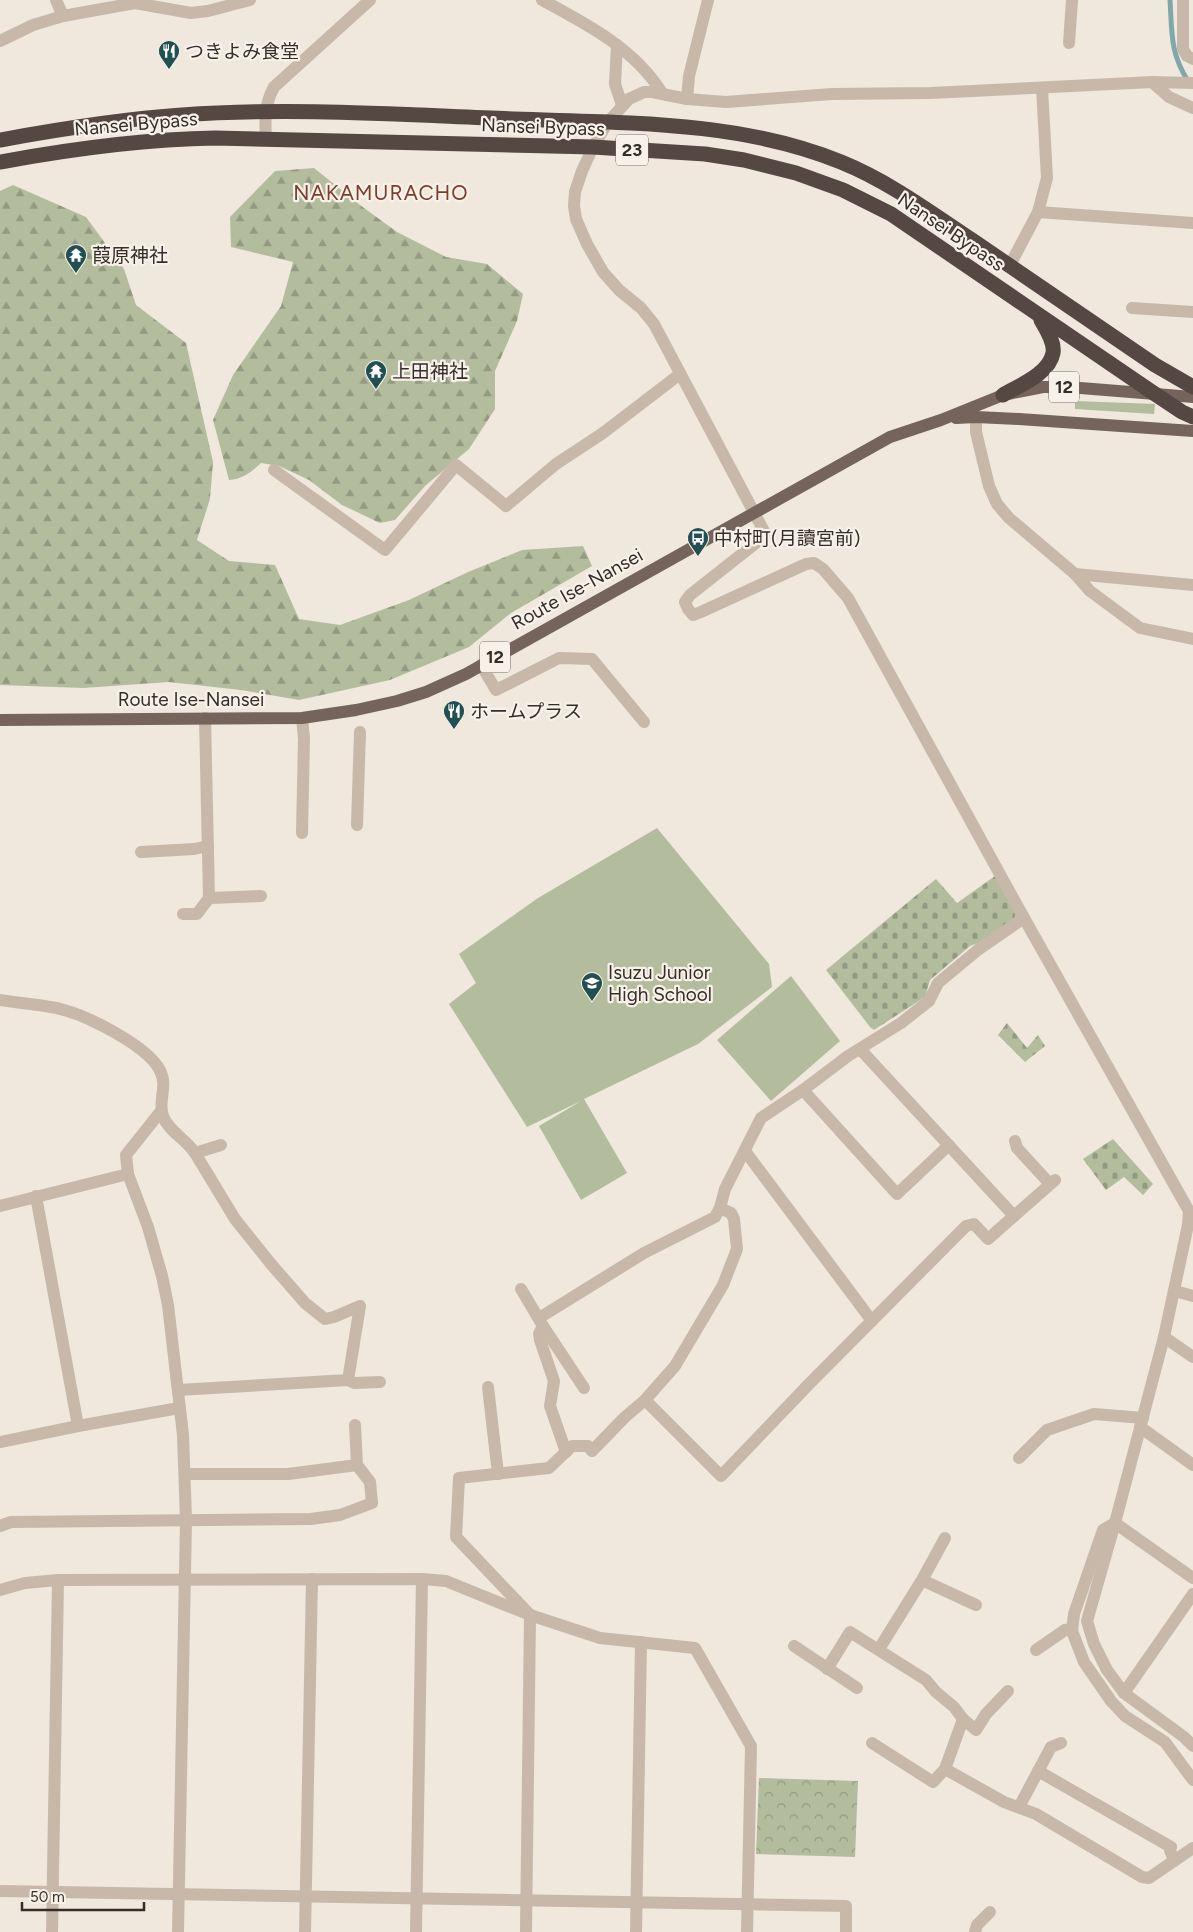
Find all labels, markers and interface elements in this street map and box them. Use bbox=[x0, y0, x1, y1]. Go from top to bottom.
restaurant icon: つきよみ食堂 bbox=[157, 39, 181, 70]
place label: つきよみ食堂 bbox=[185, 40, 299, 63]
street label: Nansei Bypass bbox=[73, 107, 199, 141]
street label: Nansei Bypass bbox=[481, 113, 605, 141]
road number: 23 bbox=[616, 134, 648, 166]
district label: NAKAMURACHO bbox=[293, 180, 469, 205]
street label: Nansei Bypass bbox=[893, 188, 1009, 276]
temple icon: 葭原神社 bbox=[64, 243, 88, 274]
place label: 葭原神社 bbox=[92, 244, 168, 267]
temple icon: 上田神社 bbox=[364, 359, 388, 390]
place label: 上田神社 bbox=[392, 360, 468, 383]
road number: 12 bbox=[1049, 372, 1079, 402]
bus stop icon: 中村町(月讀宮前) bbox=[686, 526, 710, 557]
place label: 中村町(月讀宮前) bbox=[714, 527, 860, 550]
street label: Route Ise-Nansei bbox=[507, 543, 647, 635]
road number: 12 bbox=[480, 642, 510, 672]
street label: Route Ise-Nansei bbox=[118, 688, 264, 711]
restaurant icon: ホームプラス bbox=[442, 699, 466, 730]
place label: ホームプラス bbox=[470, 700, 582, 723]
place label: Isuzu Junior High School bbox=[608, 961, 712, 1006]
school or university icon: Isuzu Junior High School bbox=[580, 971, 604, 1002]
scale bar bbox=[22, 1880, 145, 1912]
text: 50 m bbox=[30, 1888, 65, 1906]

